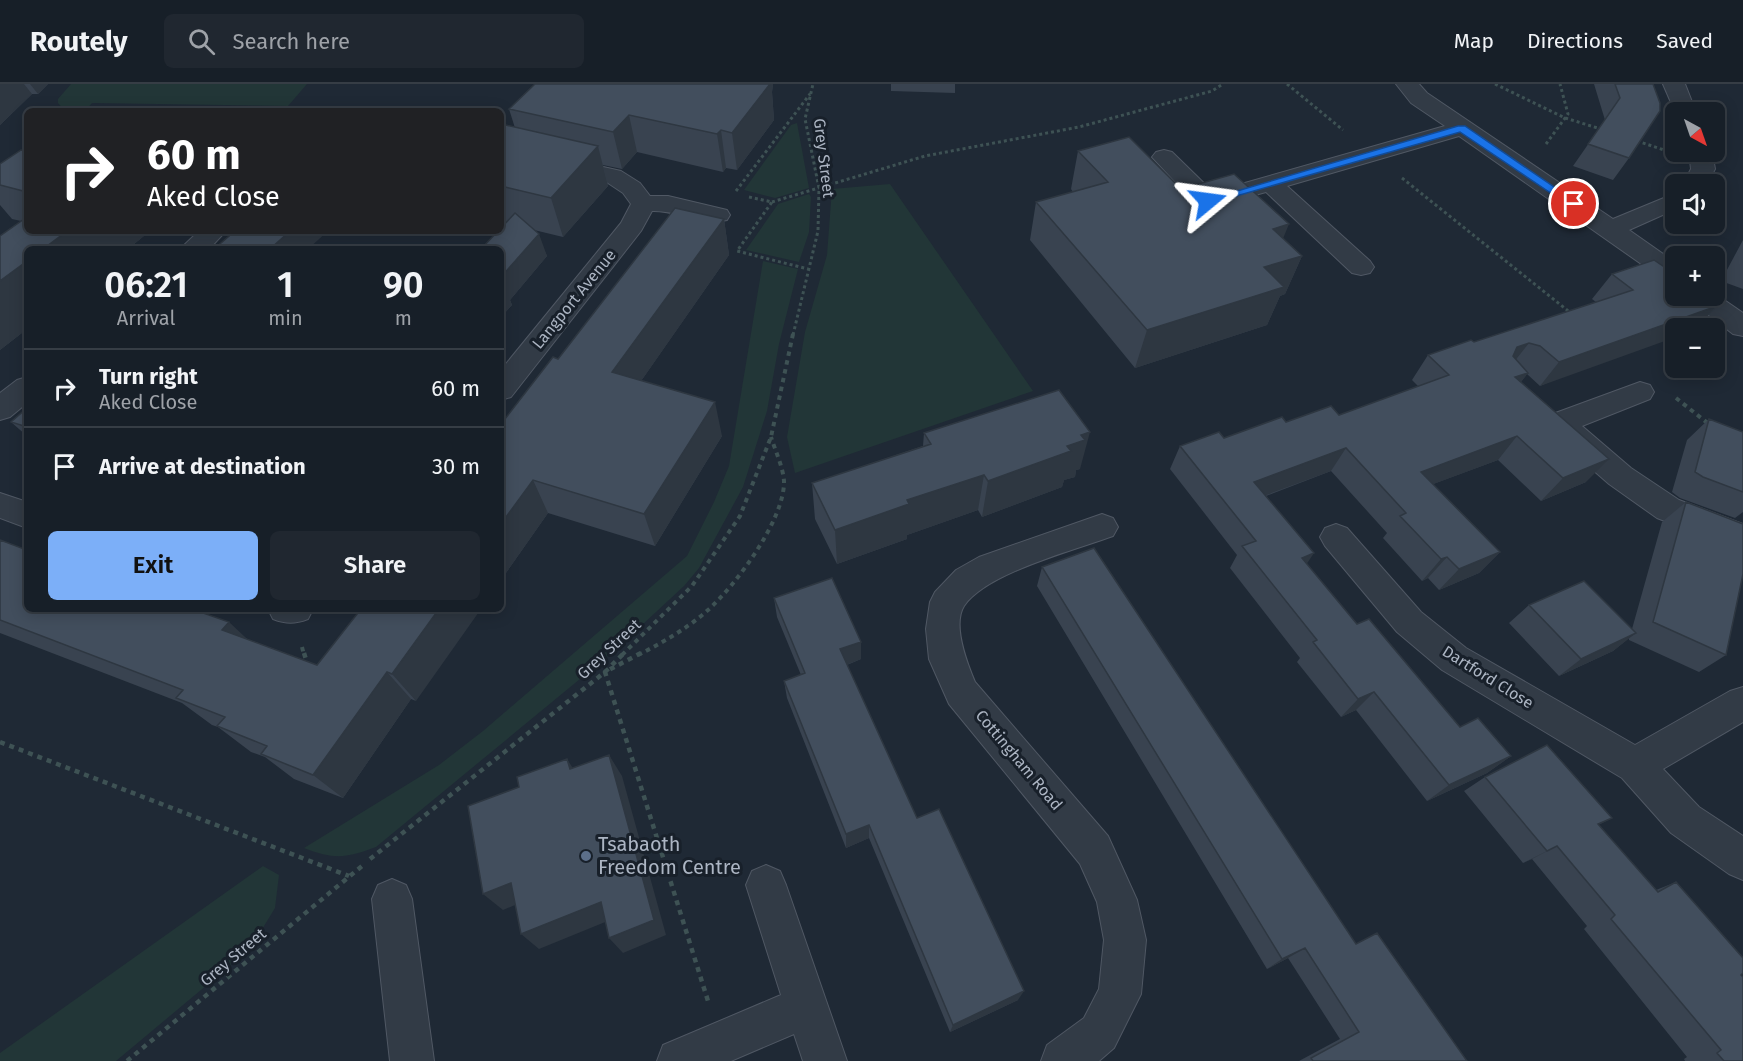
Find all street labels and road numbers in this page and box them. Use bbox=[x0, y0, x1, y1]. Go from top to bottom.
street label: Grey Street bbox=[810, 117, 838, 199]
street label: Langport Avenue bbox=[528, 245, 620, 353]
street label: Grey Street bbox=[573, 615, 645, 683]
street label: Dartford Close bbox=[1439, 641, 1537, 713]
street label: Cottingham Road bbox=[972, 706, 1066, 814]
street label: Grey Street bbox=[196, 924, 270, 990]

